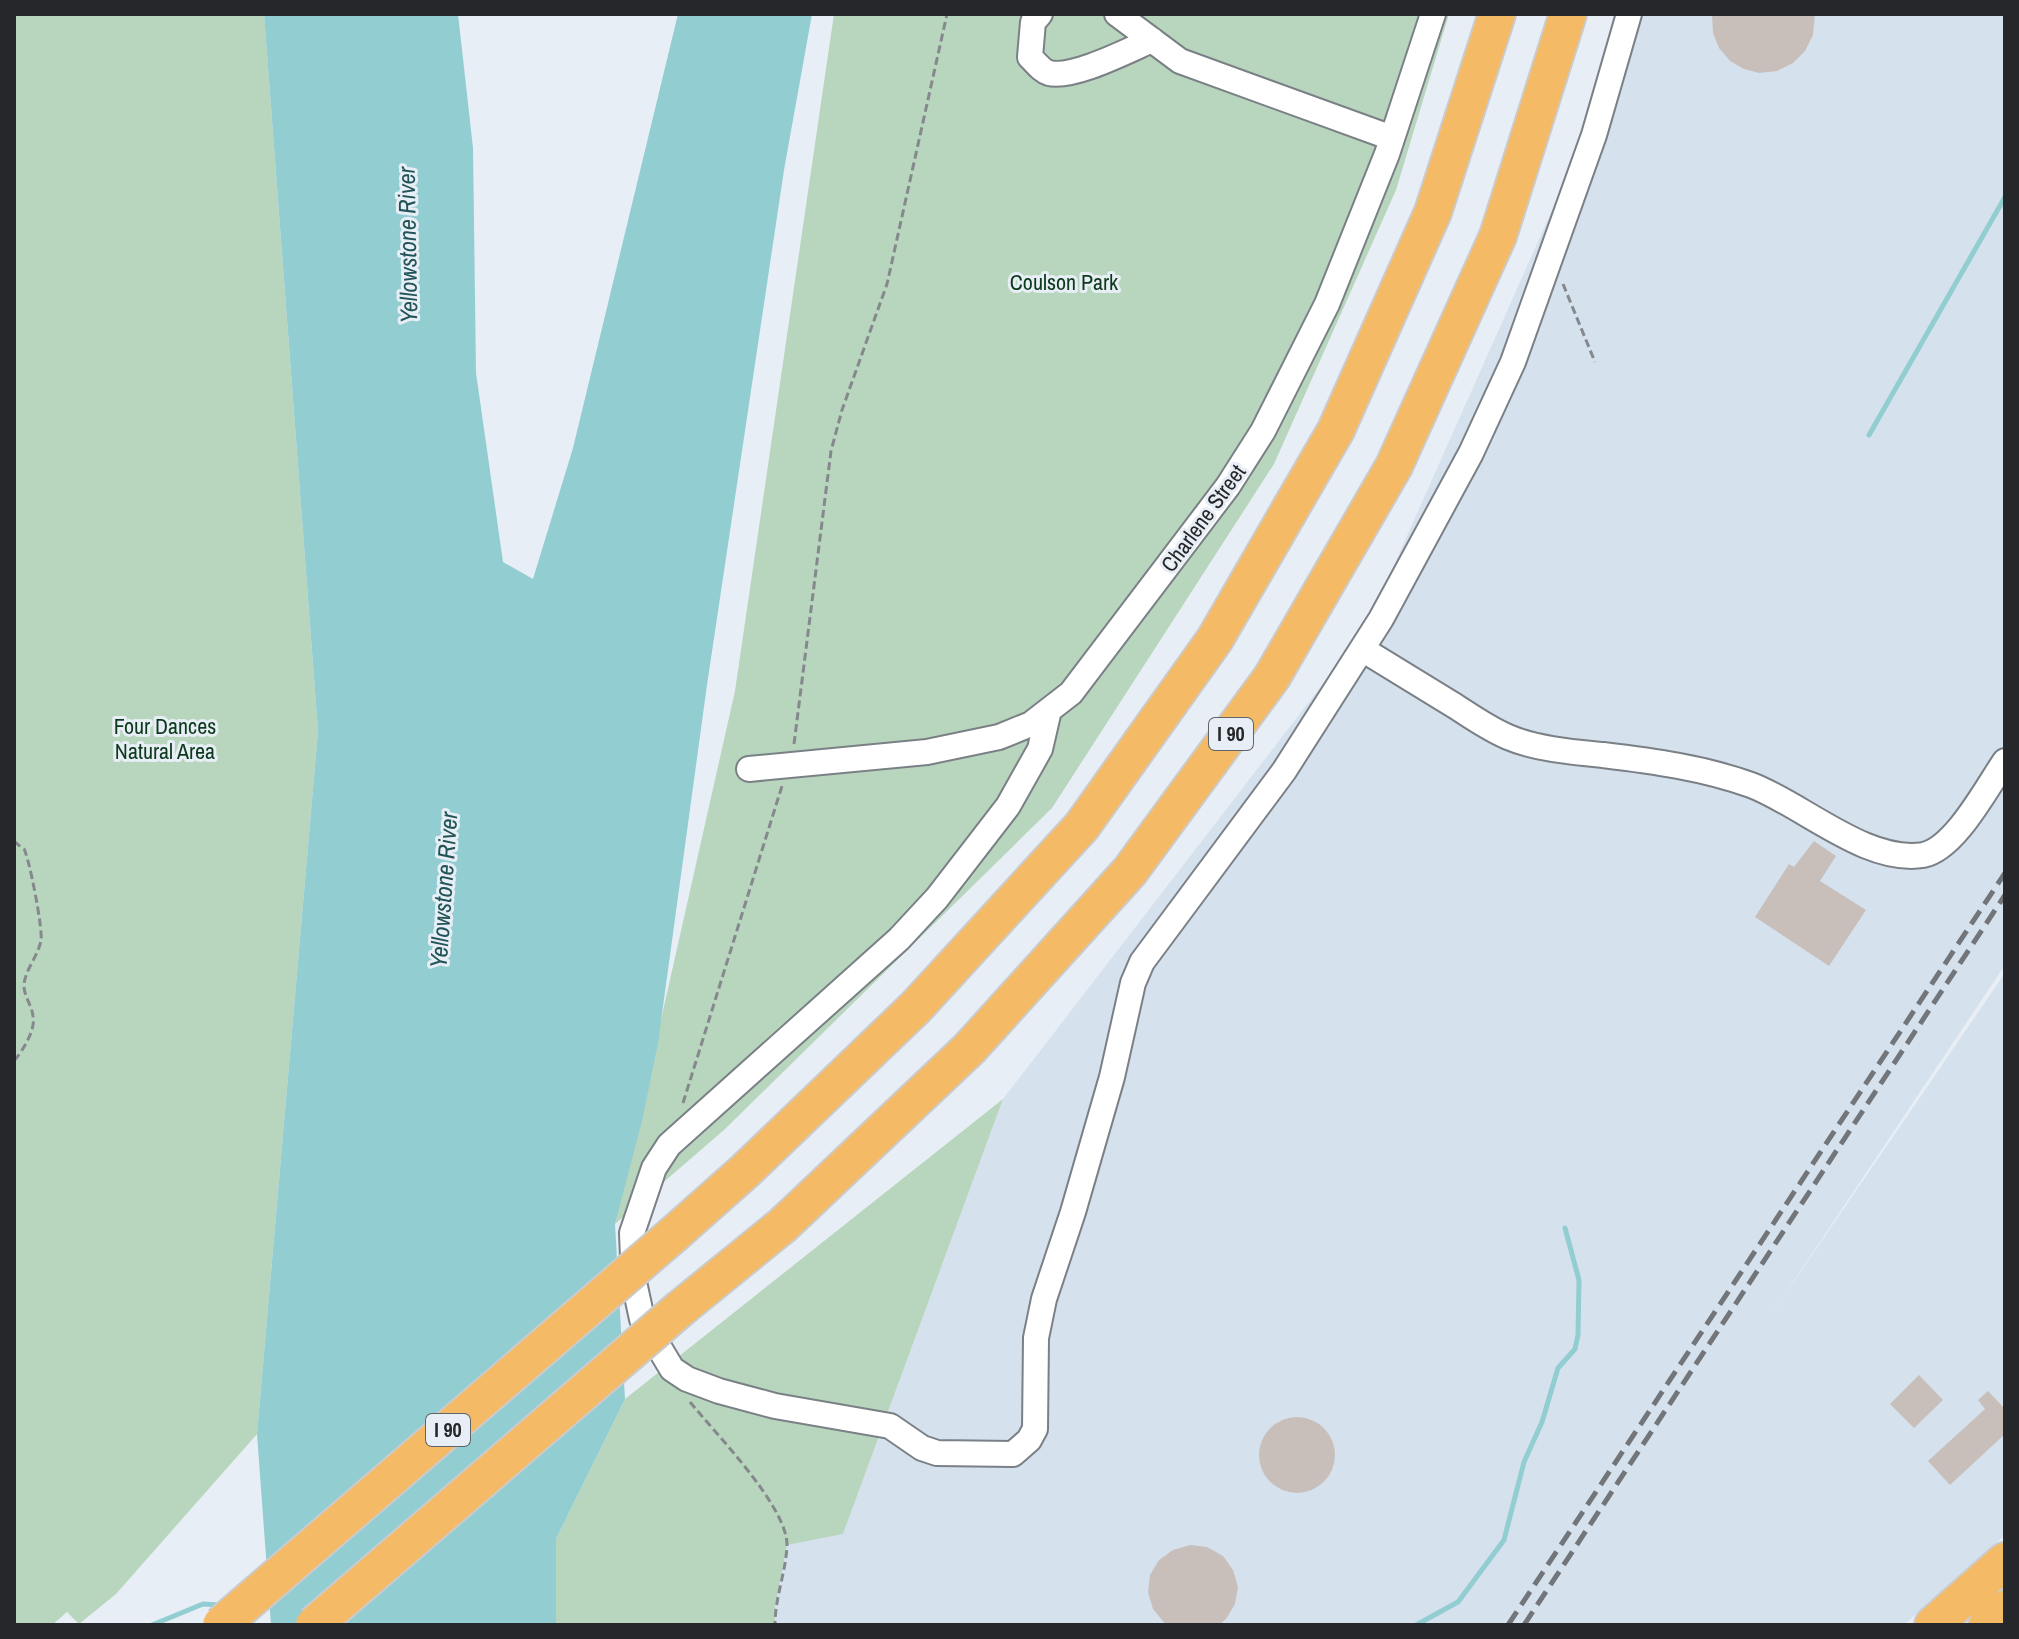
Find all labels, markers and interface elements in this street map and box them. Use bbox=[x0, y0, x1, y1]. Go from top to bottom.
water label: Yellowstone River bbox=[390, 165, 424, 323]
park label: Coulson Park bbox=[1010, 267, 1119, 297]
street label: Charlene Street bbox=[1154, 458, 1252, 578]
park label: Four Dances Natural Area bbox=[114, 711, 216, 766]
road number: I 90 bbox=[1209, 718, 1253, 750]
water label: Yellowstone River bbox=[422, 809, 465, 969]
road number: I 90 bbox=[426, 1414, 470, 1446]

